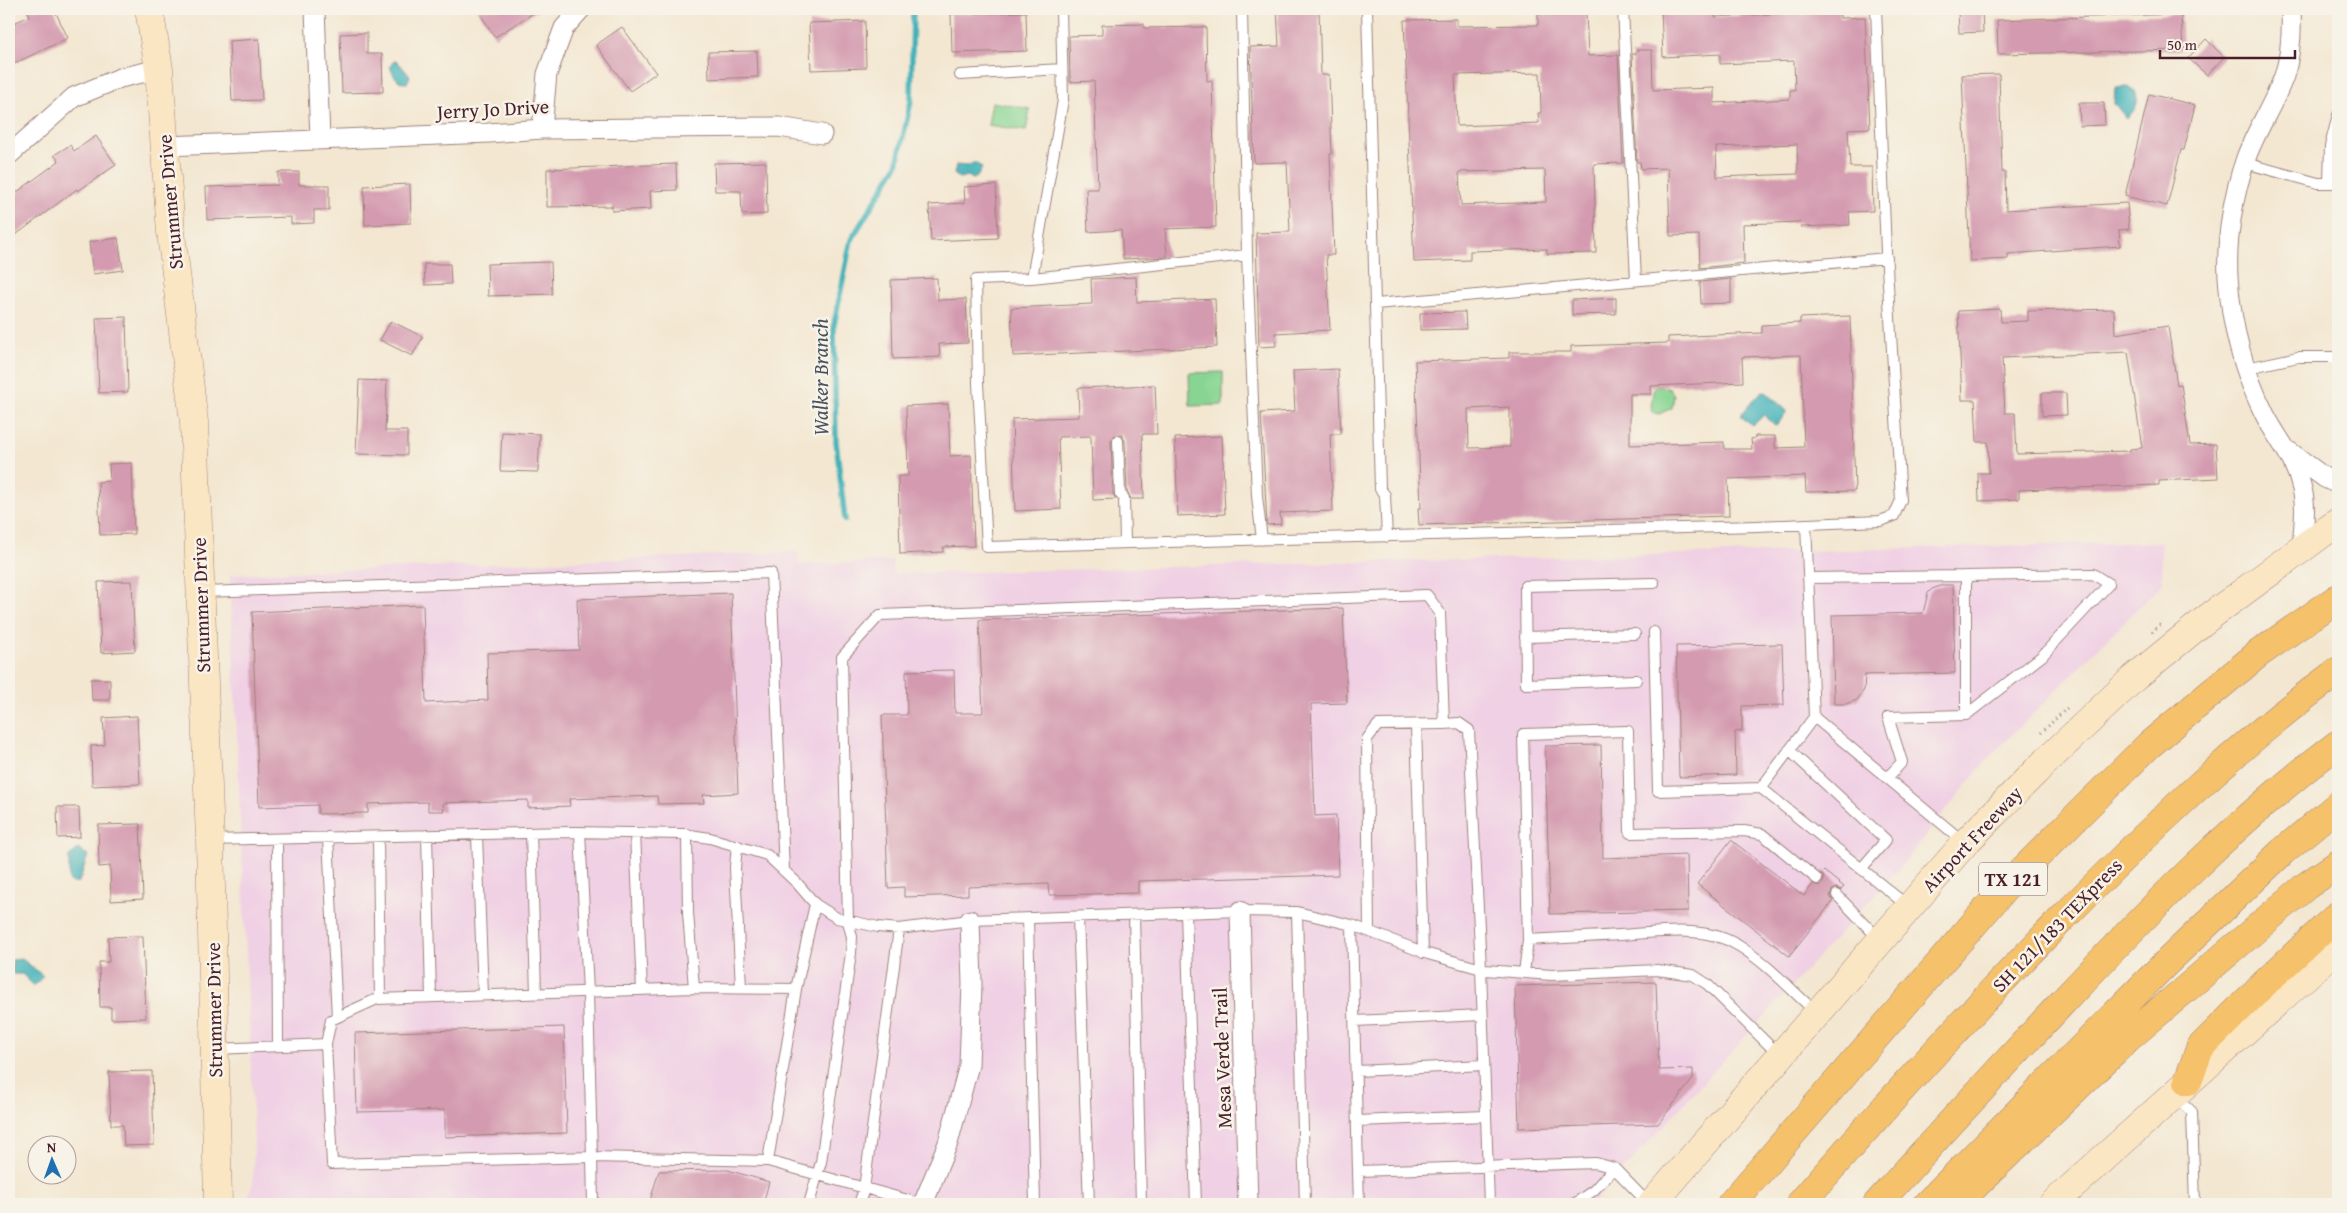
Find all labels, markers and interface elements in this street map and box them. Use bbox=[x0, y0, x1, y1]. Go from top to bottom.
scale bar bbox=[2160, 28, 2294, 60]
text: 50 m bbox=[2167, 34, 2198, 55]
street label: Jerry Jo Drive bbox=[433, 91, 550, 126]
street label: Strummer Drive bbox=[149, 133, 190, 271]
water label: Walker Branch bbox=[805, 318, 836, 436]
street label: Strummer Drive bbox=[184, 537, 217, 673]
street label: Airport Freeway bbox=[1914, 779, 2029, 898]
street label: SH 121/183 TEXpress bbox=[1985, 851, 2129, 998]
road number: TX 121 bbox=[1979, 862, 2047, 896]
street label: Strummer Drive bbox=[198, 942, 229, 1078]
street label: Mesa Verde Trail bbox=[1205, 987, 1238, 1129]
north arrow bbox=[28, 1136, 78, 1186]
text: N bbox=[47, 1137, 57, 1157]

